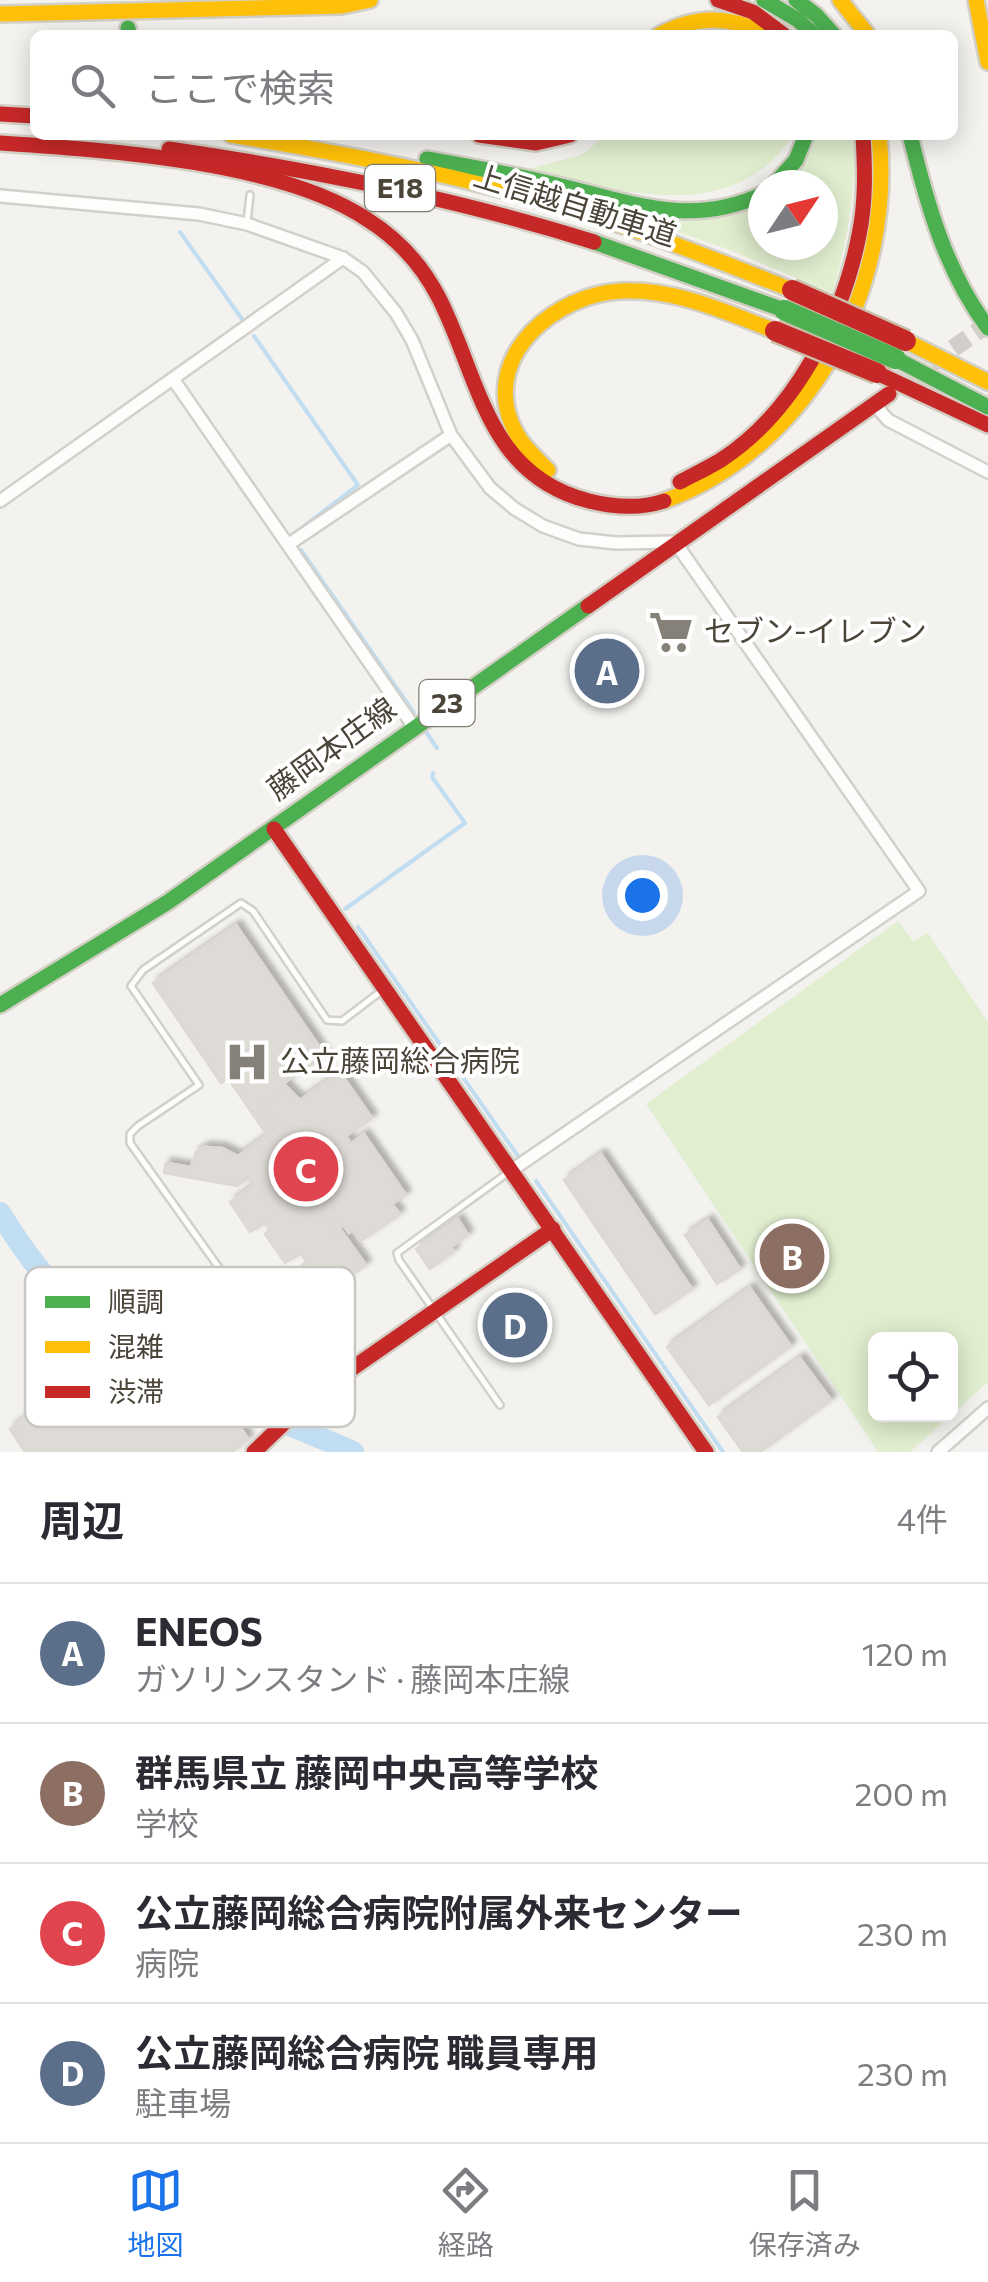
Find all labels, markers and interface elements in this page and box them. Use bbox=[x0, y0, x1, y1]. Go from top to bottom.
search box bbox=[30, 30, 958, 140]
icon: search bbox=[65, 58, 120, 113]
text: ここで検索 bbox=[145, 63, 335, 110]
street label: 上信越自動車道 bbox=[470, 155, 682, 252]
road number: E18 bbox=[365, 165, 435, 211]
north arrow bbox=[748, 170, 838, 260]
supermarket icon: セブン-イレブン bbox=[647, 608, 695, 656]
place label: セブン-イレブン bbox=[704, 611, 927, 648]
pin: A bbox=[574, 634, 640, 708]
road number: 23 bbox=[420, 680, 474, 726]
street label: 藤岡本庄線 bbox=[259, 688, 402, 806]
your location bbox=[617, 870, 668, 921]
hospital icon: 公立藤岡総合病院 bbox=[223, 1038, 271, 1086]
place label: 公立藤岡総合病院 bbox=[280, 1041, 520, 1078]
pin: C bbox=[274, 1132, 338, 1206]
pin: B bbox=[760, 1218, 824, 1294]
legend bbox=[25, 1267, 355, 1427]
text: 順調 bbox=[108, 1284, 164, 1318]
pin: D bbox=[482, 1288, 548, 1362]
text: 混雑 bbox=[108, 1329, 164, 1363]
map controls bbox=[868, 1332, 958, 1422]
button: locate bbox=[868, 1332, 958, 1422]
text: 渋滞 bbox=[108, 1374, 164, 1408]
text: 周辺 bbox=[40, 1493, 124, 1545]
text: 4件 bbox=[897, 1498, 948, 1538]
text: ENEOS bbox=[135, 1607, 263, 1654]
text: A bbox=[61, 1633, 84, 1673]
text: 120 m bbox=[862, 1633, 948, 1673]
text: ガソリンスタンド · 藤岡本庄線 bbox=[135, 1658, 570, 1698]
text: 群馬県立 藤岡中央高等学校 bbox=[135, 1748, 598, 1795]
text: B bbox=[62, 1773, 83, 1813]
text: 200 m bbox=[855, 1773, 948, 1813]
text: 学校 bbox=[135, 1802, 199, 1842]
text: 公立藤岡総合病院附属外来センター bbox=[135, 1888, 743, 1935]
text: C bbox=[62, 1913, 83, 1953]
text: 230 m bbox=[857, 1913, 948, 1953]
text: 病院 bbox=[135, 1942, 199, 1982]
text: 公立藤岡総合病院 職員専用 bbox=[135, 2028, 598, 2075]
text: D bbox=[61, 2053, 84, 2093]
text: 230 m bbox=[857, 2053, 948, 2093]
text: 駐車場 bbox=[135, 2082, 231, 2122]
tab: 地図 bbox=[127, 2163, 183, 2263]
tab: 経路 bbox=[438, 2163, 494, 2263]
tab: 保存済み bbox=[749, 2163, 861, 2263]

